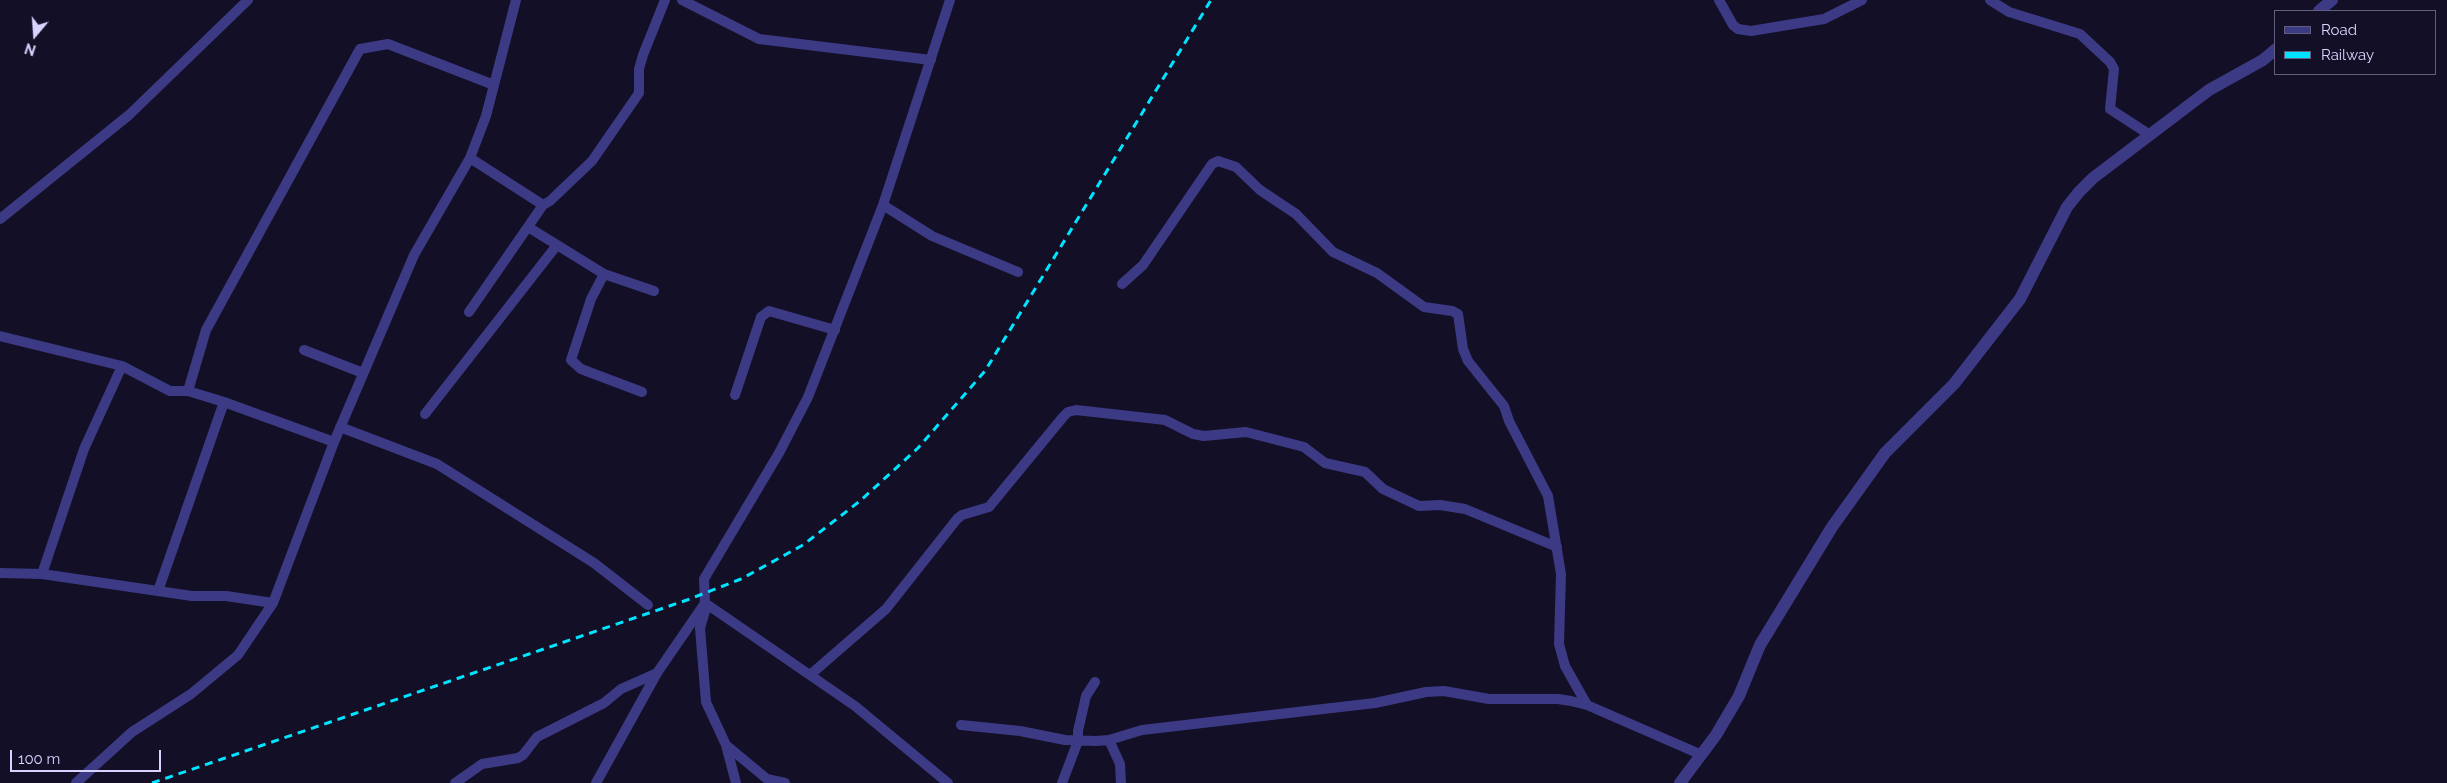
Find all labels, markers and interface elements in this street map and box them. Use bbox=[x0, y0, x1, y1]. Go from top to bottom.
north arrow bbox=[10, 10, 60, 60]
legend bbox=[2274, 10, 2437, 75]
text: Road bbox=[2321, 21, 2357, 39]
text: N bbox=[23, 40, 38, 59]
text: Railway bbox=[2321, 46, 2374, 64]
scale bar bbox=[12, 740, 164, 772]
text: 100 m bbox=[18, 750, 60, 768]

